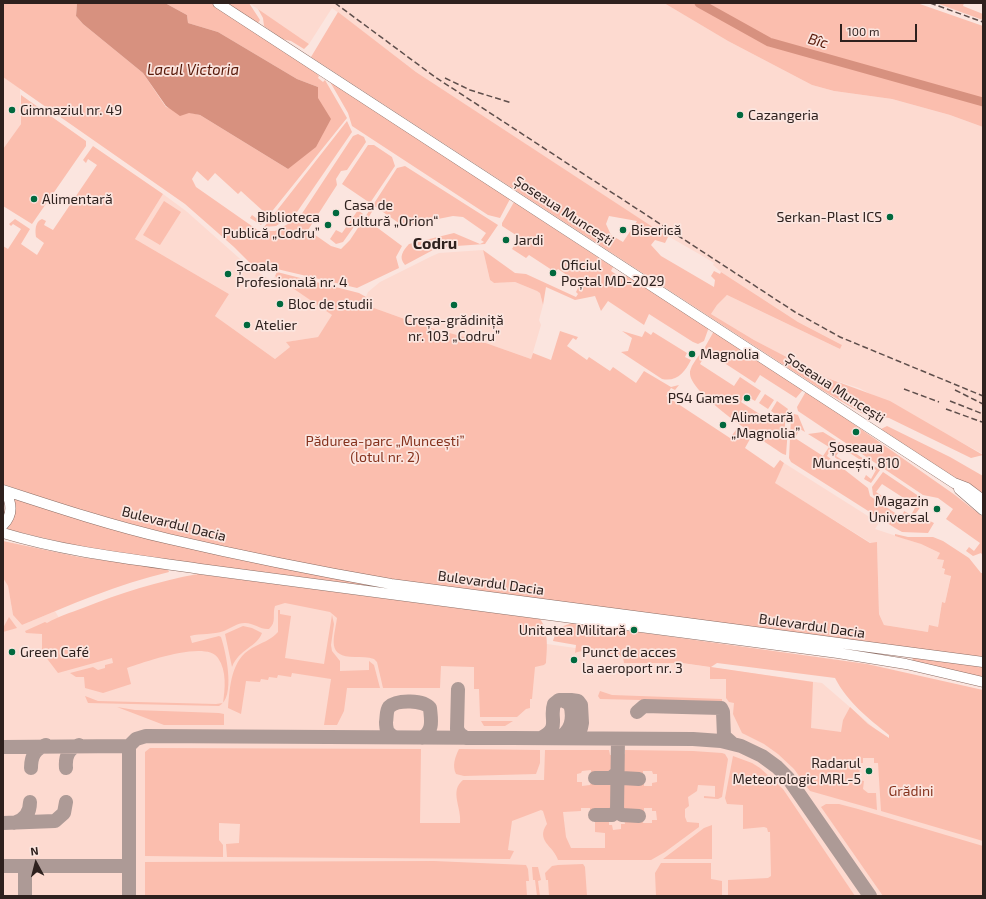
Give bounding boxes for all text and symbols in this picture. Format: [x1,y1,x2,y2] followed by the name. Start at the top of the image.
[842,16,919,42] scale bar
[847,24,879,38] text: 100 m
[806,30,830,52] water label: Bîc
[147,61,239,79] water label: Lacul Victoria
[20,102,122,118] place label: Gimnaziul nr. 49
[7,105,17,115] marker: Gimnaziul nr. 49
[748,107,819,123] place label: Cazangeria
[735,110,745,120] marker: Cazangeria
[511,173,617,249] street label: Șoseaua Muncești
[42,191,113,207] place label: Alimentară
[29,194,39,204] marker: Alimentară
[344,197,439,230] place label: Casa de Cultură „Orion“
[331,208,341,218] marker: Casa de Cultură „Orion“
[223,209,320,242] place label: Biblioteca Publică „Codru”
[777,209,882,225] place label: Serkan-Plast ICS
[885,212,895,222] marker: Serkan-Plast ICS
[323,220,333,230] marker: Biblioteca Publică „Codru”
[631,222,681,238] place label: Biserică
[618,225,628,235] marker: Biserică
[514,232,543,248] place label: Jardi
[413,234,457,254] district label: Codru
[501,235,511,245] marker: Jardi
[561,257,665,290] place label: Oficiul Poștal MD-2029
[236,258,348,290] place label: Școala Profesională nr. 4
[548,268,558,278] marker: Oficiul Poștal MD-2029
[223,269,233,279] marker: Școala Profesională nr. 4
[288,296,373,312] place label: Bloc de studii
[275,299,285,309] marker: Bloc de studii
[449,300,459,310] marker: Creșa-grădiniță nr. 103 „Codru”
[404,312,504,344] place label: Creșa-grădiniță nr. 103 „Codru”
[255,317,297,333] place label: Atelier
[242,320,252,330] marker: Atelier
[700,346,759,362] place label: Magnolia
[687,349,697,359] marker: Magnolia
[782,350,888,426] street label: Șoseaua Muncești
[668,390,739,406] place label: PS4 Games
[742,393,752,403] marker: PS4 Games
[731,409,800,442] place label: Alimetară „Magnolia”
[718,420,728,430] marker: Alimetară „Magnolia”
[851,427,861,437] marker: Șoseaua Muncești, 810
[305,433,465,466] park label: Pădurea-parc „Muncești” (lotul nr. 2)
[812,439,900,472] place label: Șoseaua Muncești, 810
[869,493,929,526] place label: Magazin Universal
[120,503,228,545] street label: Bulevardul Dacia
[932,504,942,514] marker: Magazin Universal
[437,567,545,599] street label: Bulevardul Dacia
[758,610,866,642] street label: Bulevardul Dacia
[519,622,626,638] place label: Unitatea Militară
[629,625,639,635] marker: Unitatea Militară
[20,644,89,660] place label: Green Café
[582,644,683,676] place label: Punct de acces la aeroport nr. 3
[7,647,17,657] marker: Green Café
[569,655,579,665] marker: Punct de acces la aeroport nr. 3
[732,755,861,788] place label: Radarul Meteorologic MRL-5
[864,766,874,776] marker: Radarul Meteorologic MRL-5
[888,783,934,799] park label: Grădini
[16,843,56,883] north arrow
[30,844,39,858] text: N

